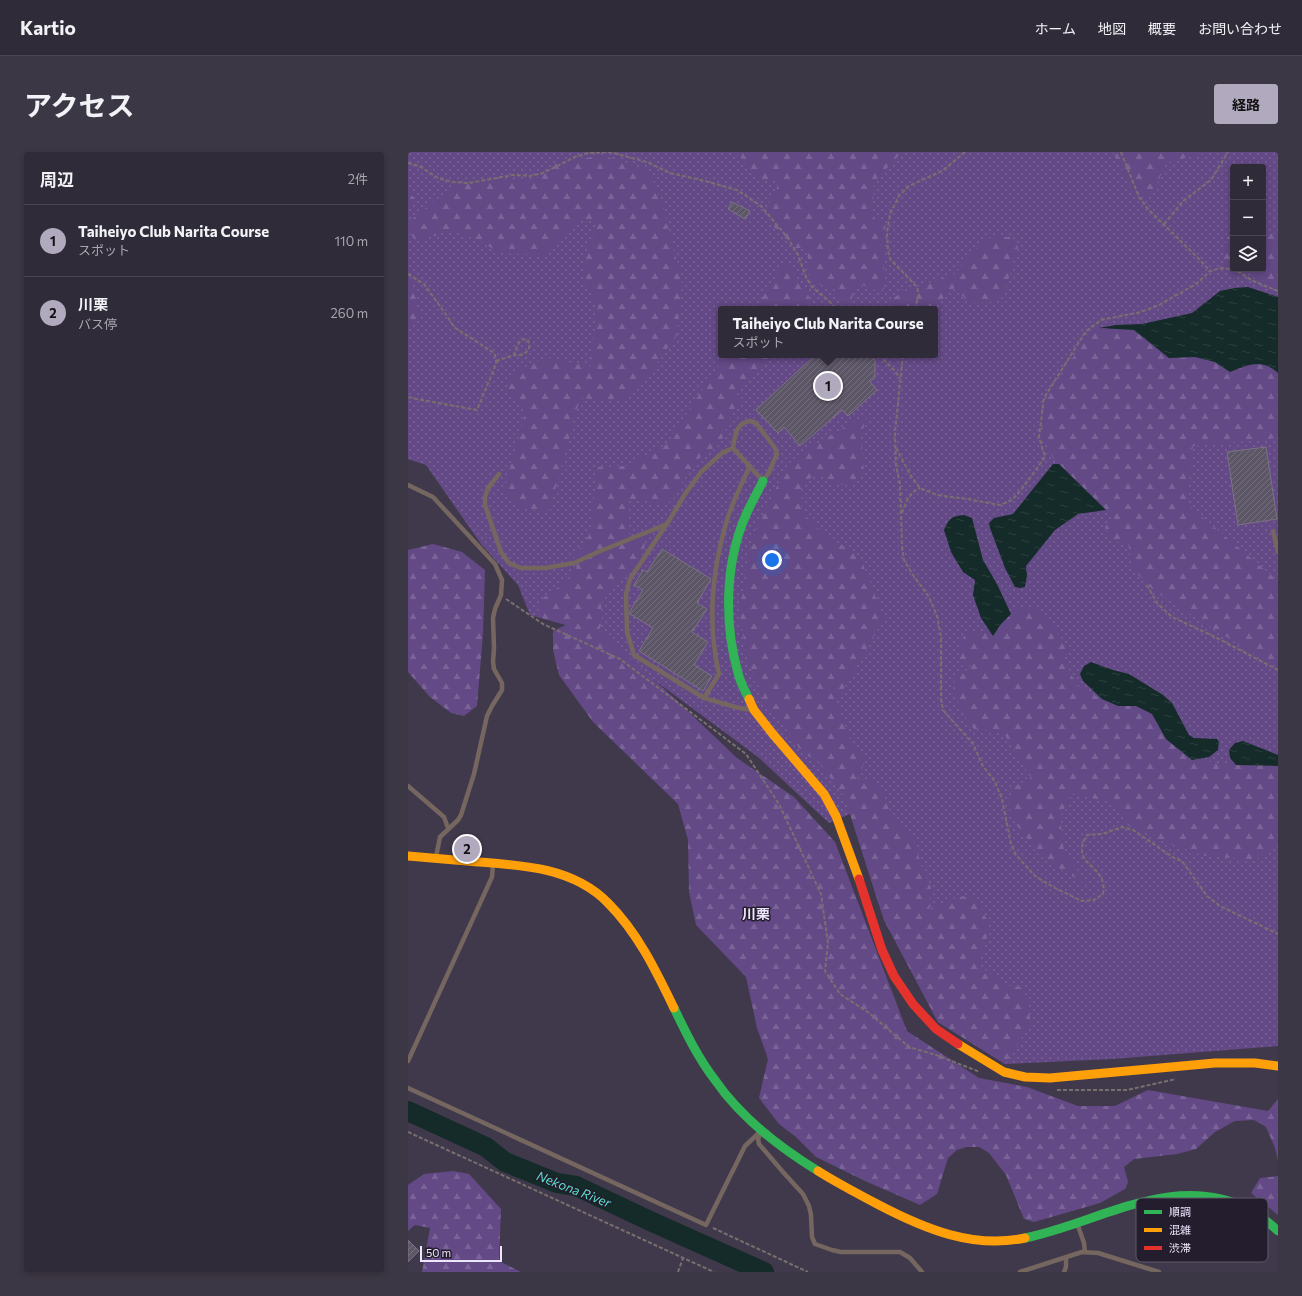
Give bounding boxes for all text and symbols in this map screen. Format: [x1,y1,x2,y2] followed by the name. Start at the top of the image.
[20,16,76,39] text: Kartio
[1034,20,1076,37] text: ホーム
[1098,20,1126,37] text: 地図
[1148,20,1176,37] text: 概要
[1198,20,1282,37] text: お問い合わせ
[1214,84,1278,124] button: 経路
[24,88,135,122] text: アクセス
[1230,164,1266,272] map controls
[1230,164,1266,200] button: +
[40,169,74,190] text: 周辺
[348,171,368,187] text: 2件
[1230,200,1266,236] button: −
[78,222,269,240] text: Taiheiyo Club Narita Course
[50,233,56,249] text: 1
[335,233,368,249] text: 110 m
[1230,236,1266,272] button: layers
[78,242,130,258] text: スポット
[78,295,108,313] text: 川栗
[49,305,57,321] text: 2
[331,305,368,321] text: 260 m
[718,306,938,358] popup
[732,314,924,332] text: Taiheiyo Club Narita Course
[78,316,117,332] text: バス停
[732,334,784,350] text: スポット
[815,371,841,401] pin: 1
[762,550,782,570] your location
[454,834,480,864] pin: 2
[742,905,770,922] district label: 川栗
[534,1167,614,1211] water label: Nekona River
[1136,1198,1268,1262] legend
[1169,1205,1191,1218] text: 順調
[1169,1223,1191,1236] text: 混雑
[1169,1241,1191,1254] text: 渋滞
[420,1244,502,1263] scale bar
[426,1246,451,1259] text: 50 m

